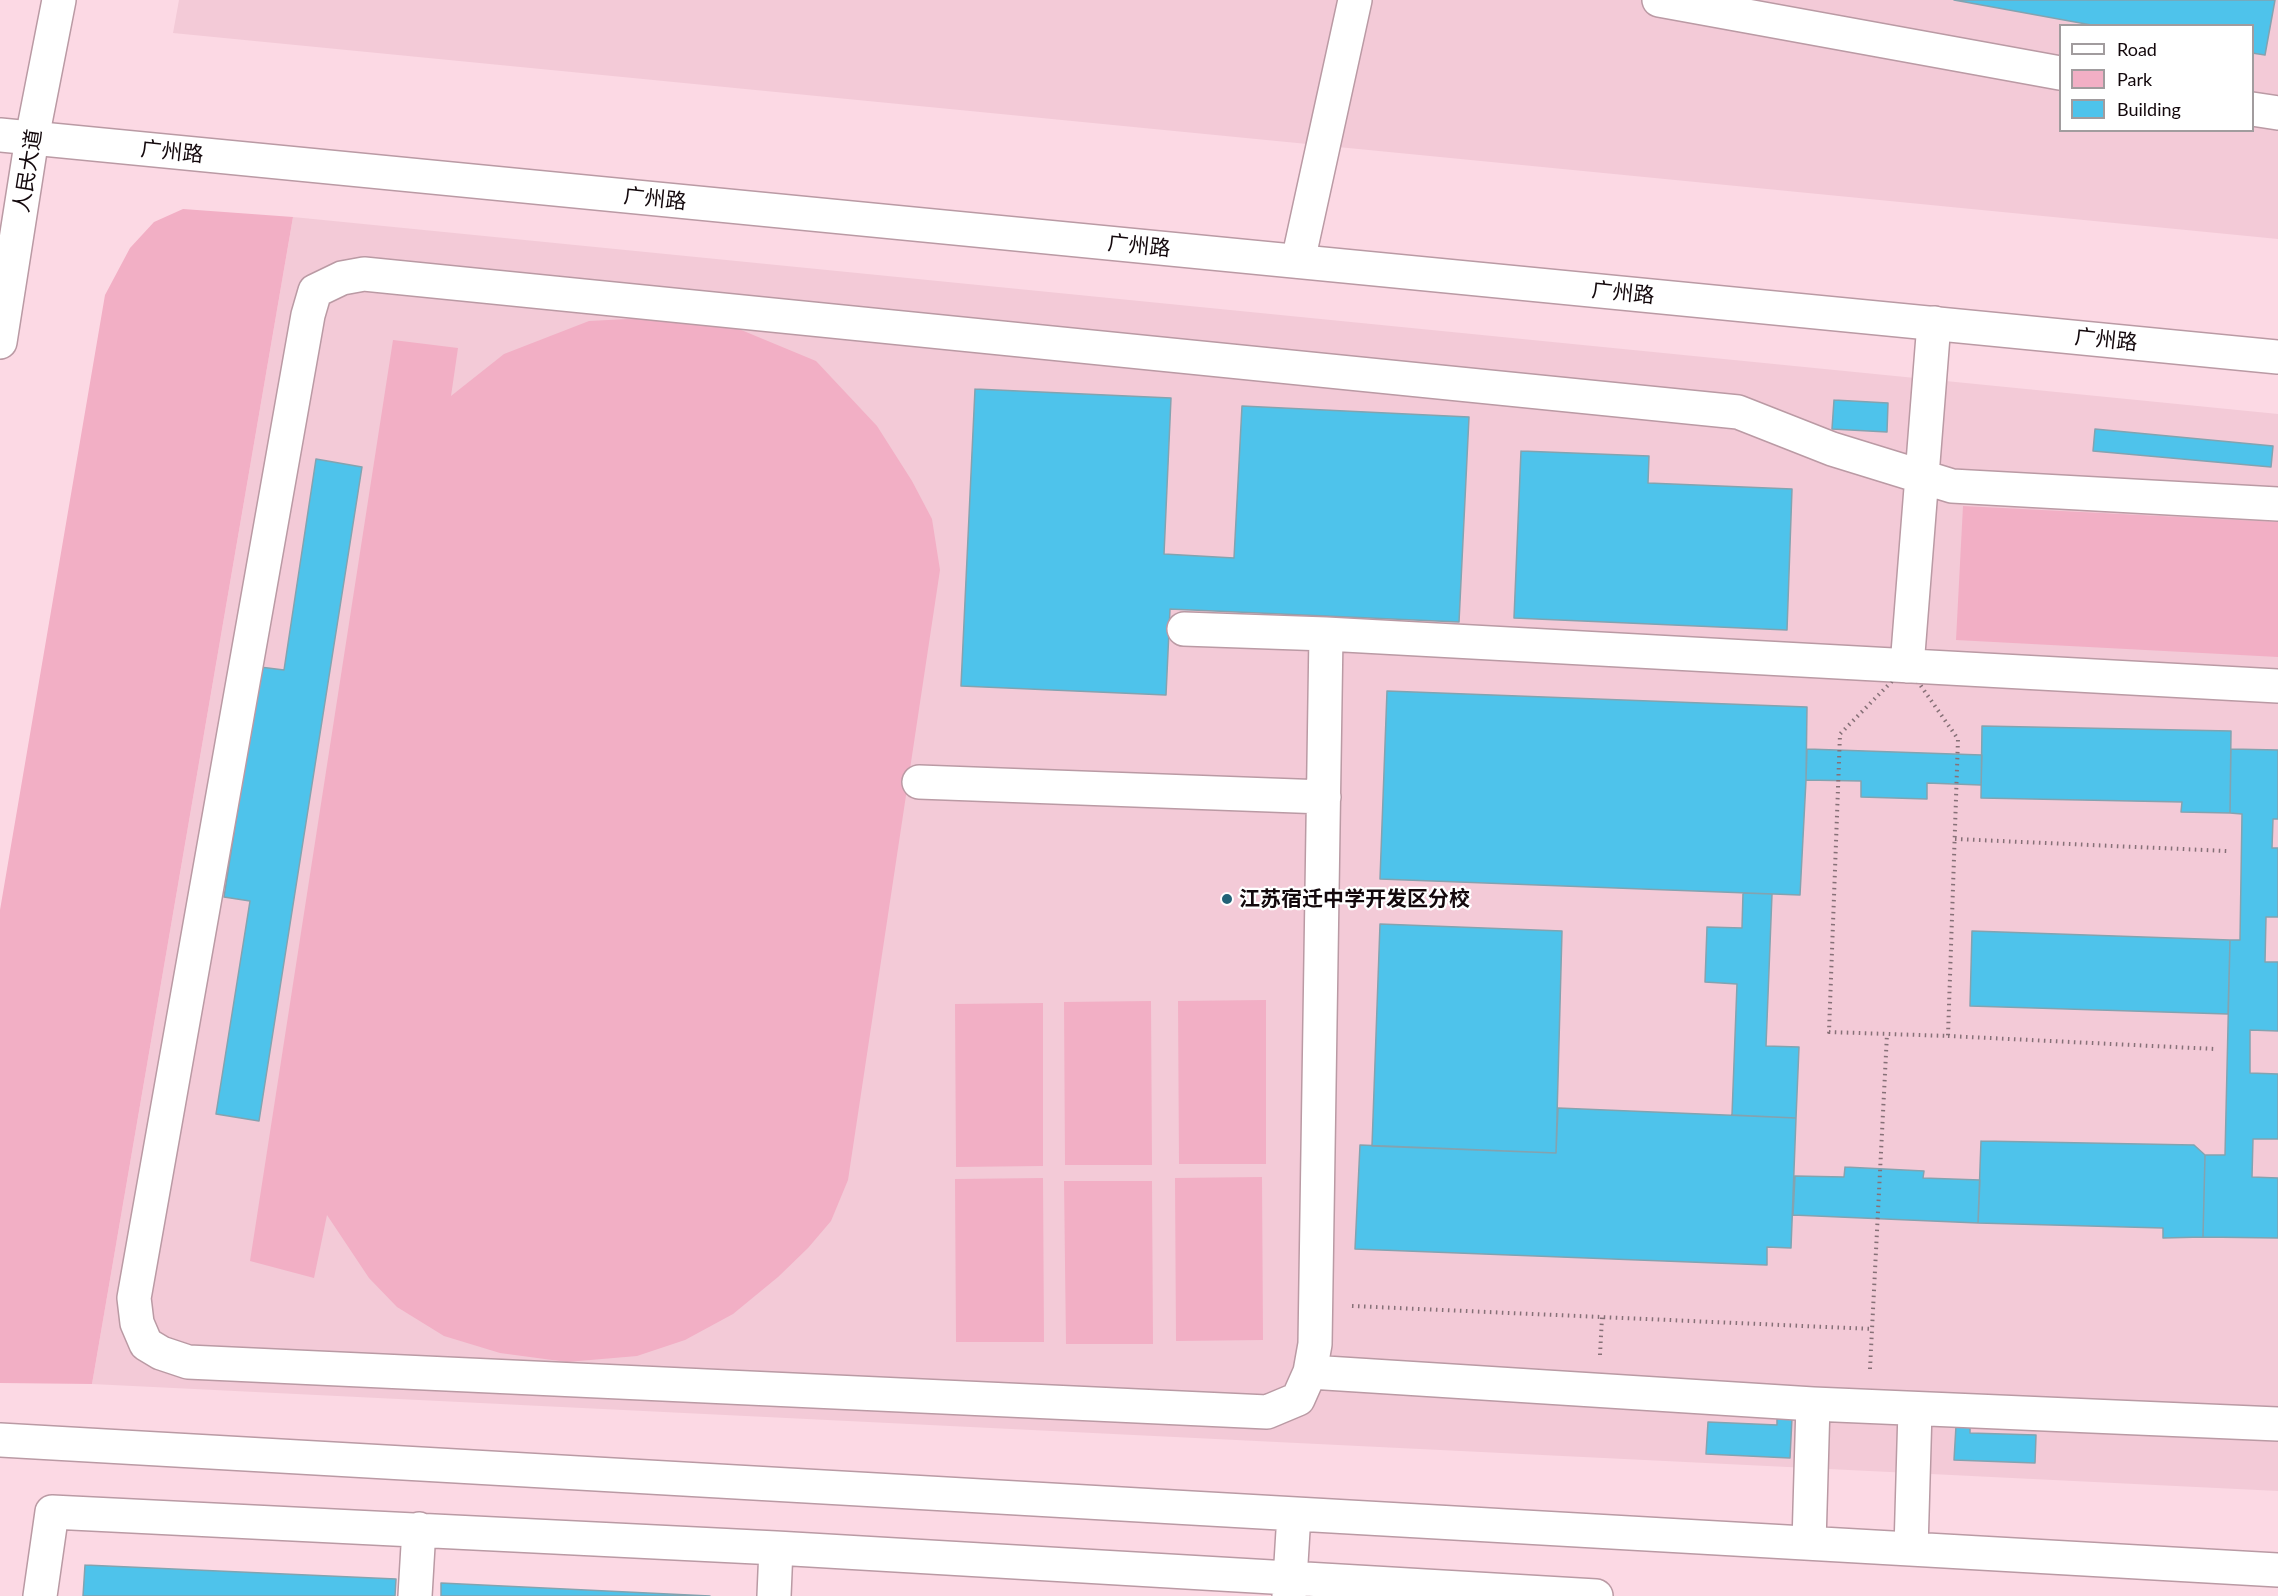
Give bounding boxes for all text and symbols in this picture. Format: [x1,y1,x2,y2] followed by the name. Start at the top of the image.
[2059,24,2254,132] legend
[2117,38,2157,60] text: Road
[2117,68,2152,90] text: Park
[2117,98,2181,120] text: Building
[9,128,47,214] street label: 人民大道
[139,136,205,168] street label: 广州路
[622,183,688,215] street label: 广州路
[1106,230,1172,262] street label: 广州路
[1590,277,1656,309] street label: 广州路
[2073,324,2139,356] street label: 广州路
[1239,886,1470,912] place label: 江苏宿迁中学开发区分校
[1220,892,1234,906] marker: 江苏宿迁中学开发区分校

